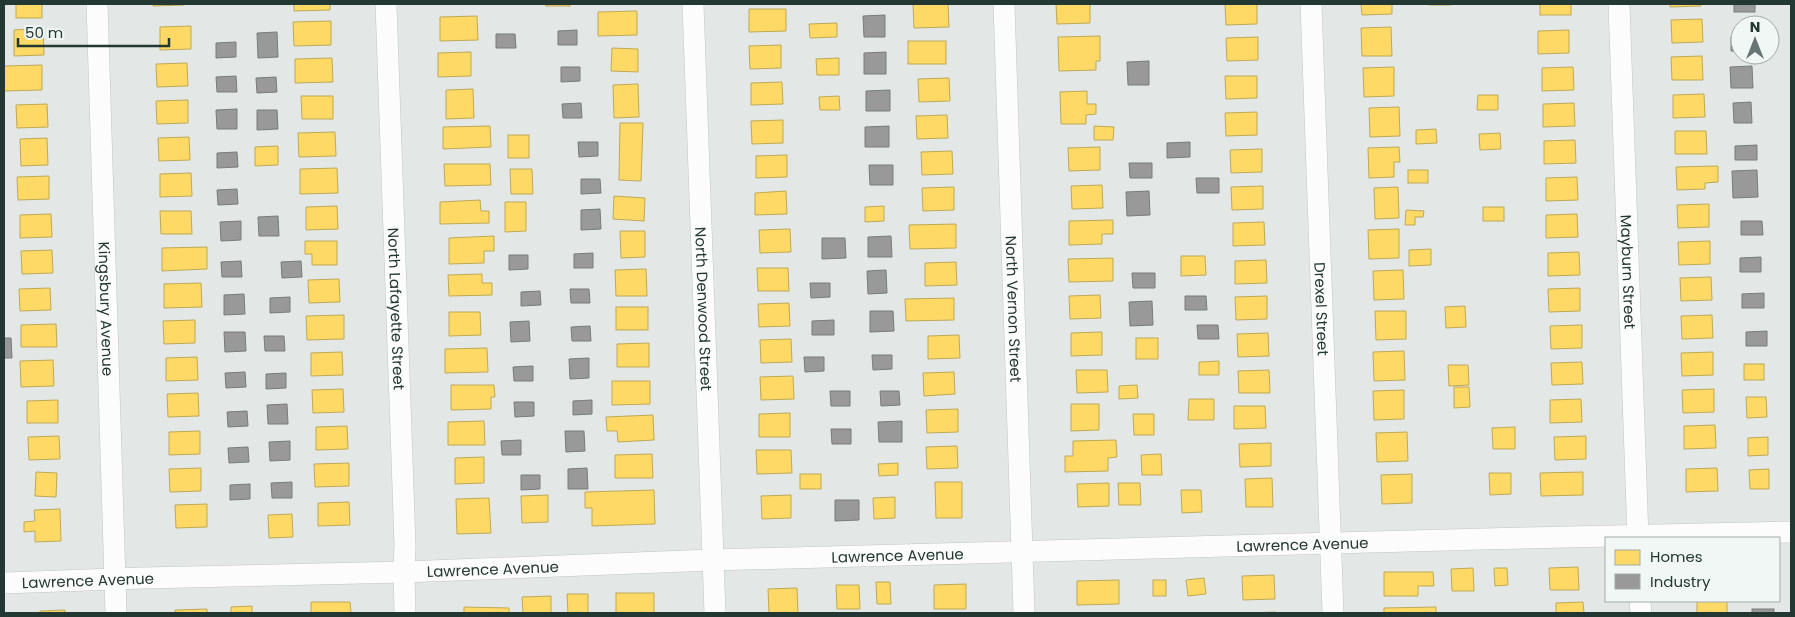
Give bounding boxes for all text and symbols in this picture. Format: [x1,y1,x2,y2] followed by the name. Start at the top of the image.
[18,15,169,47] scale bar
[1730,15,1780,65] north arrow
[1750,17,1760,37] text: N
[25,22,63,43] text: 50 m
[1616,214,1641,329] street label: Mayburn Street
[691,226,717,391] street label: North Denwood Street
[383,227,410,390] street label: North Lafayette Street
[1001,235,1027,383] street label: North Vernon Street
[94,241,119,376] street label: Kingsbury Avenue
[1310,262,1334,356] street label: Drexel Street
[1236,532,1369,556] street label: Lawrence Avenue
[1605,537,1780,602] legend
[831,543,964,567] street label: Lawrence Avenue
[1650,546,1703,567] text: Homes
[426,555,559,582] street label: Lawrence Avenue
[21,567,154,593] street label: Lawrence Avenue
[1650,571,1711,592] text: Industry

